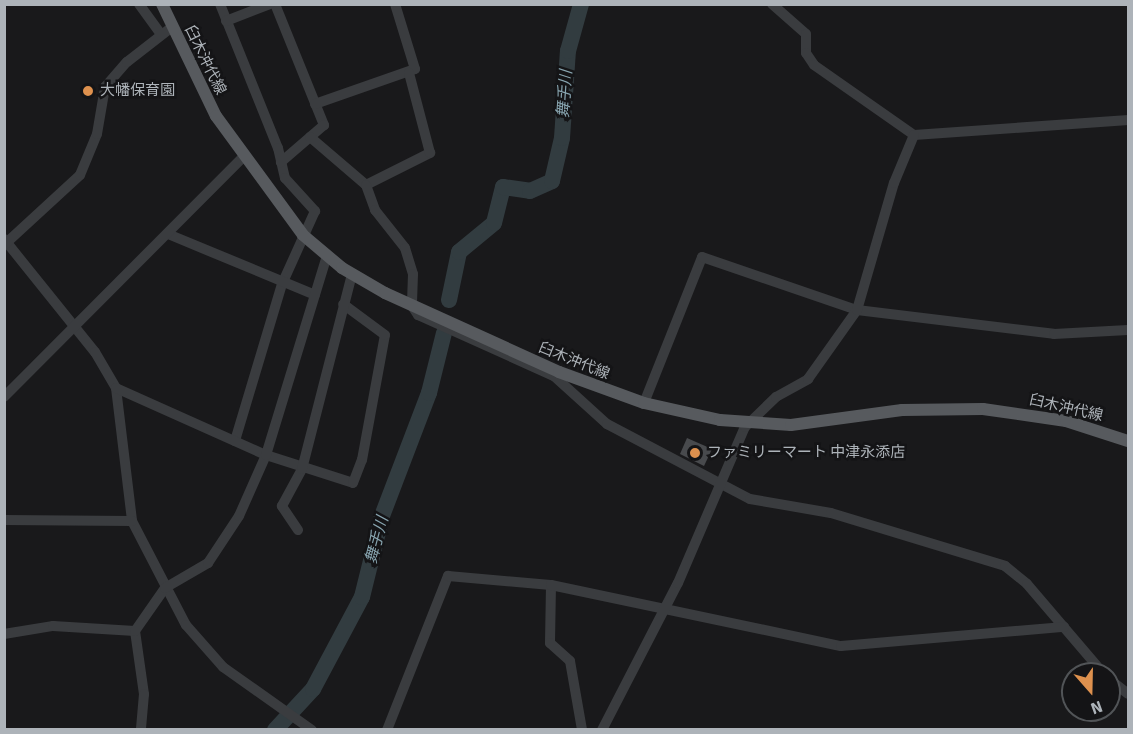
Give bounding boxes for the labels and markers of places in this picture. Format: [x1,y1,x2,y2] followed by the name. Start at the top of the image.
[100,82,175,100] place label: 大幡保育園
[81,84,95,98] marker: 大幡保育園
[707,444,905,462] place label: ファミリーマート 中津永添店
[688,446,702,460] marker: ファミリーマート 中津永添店

